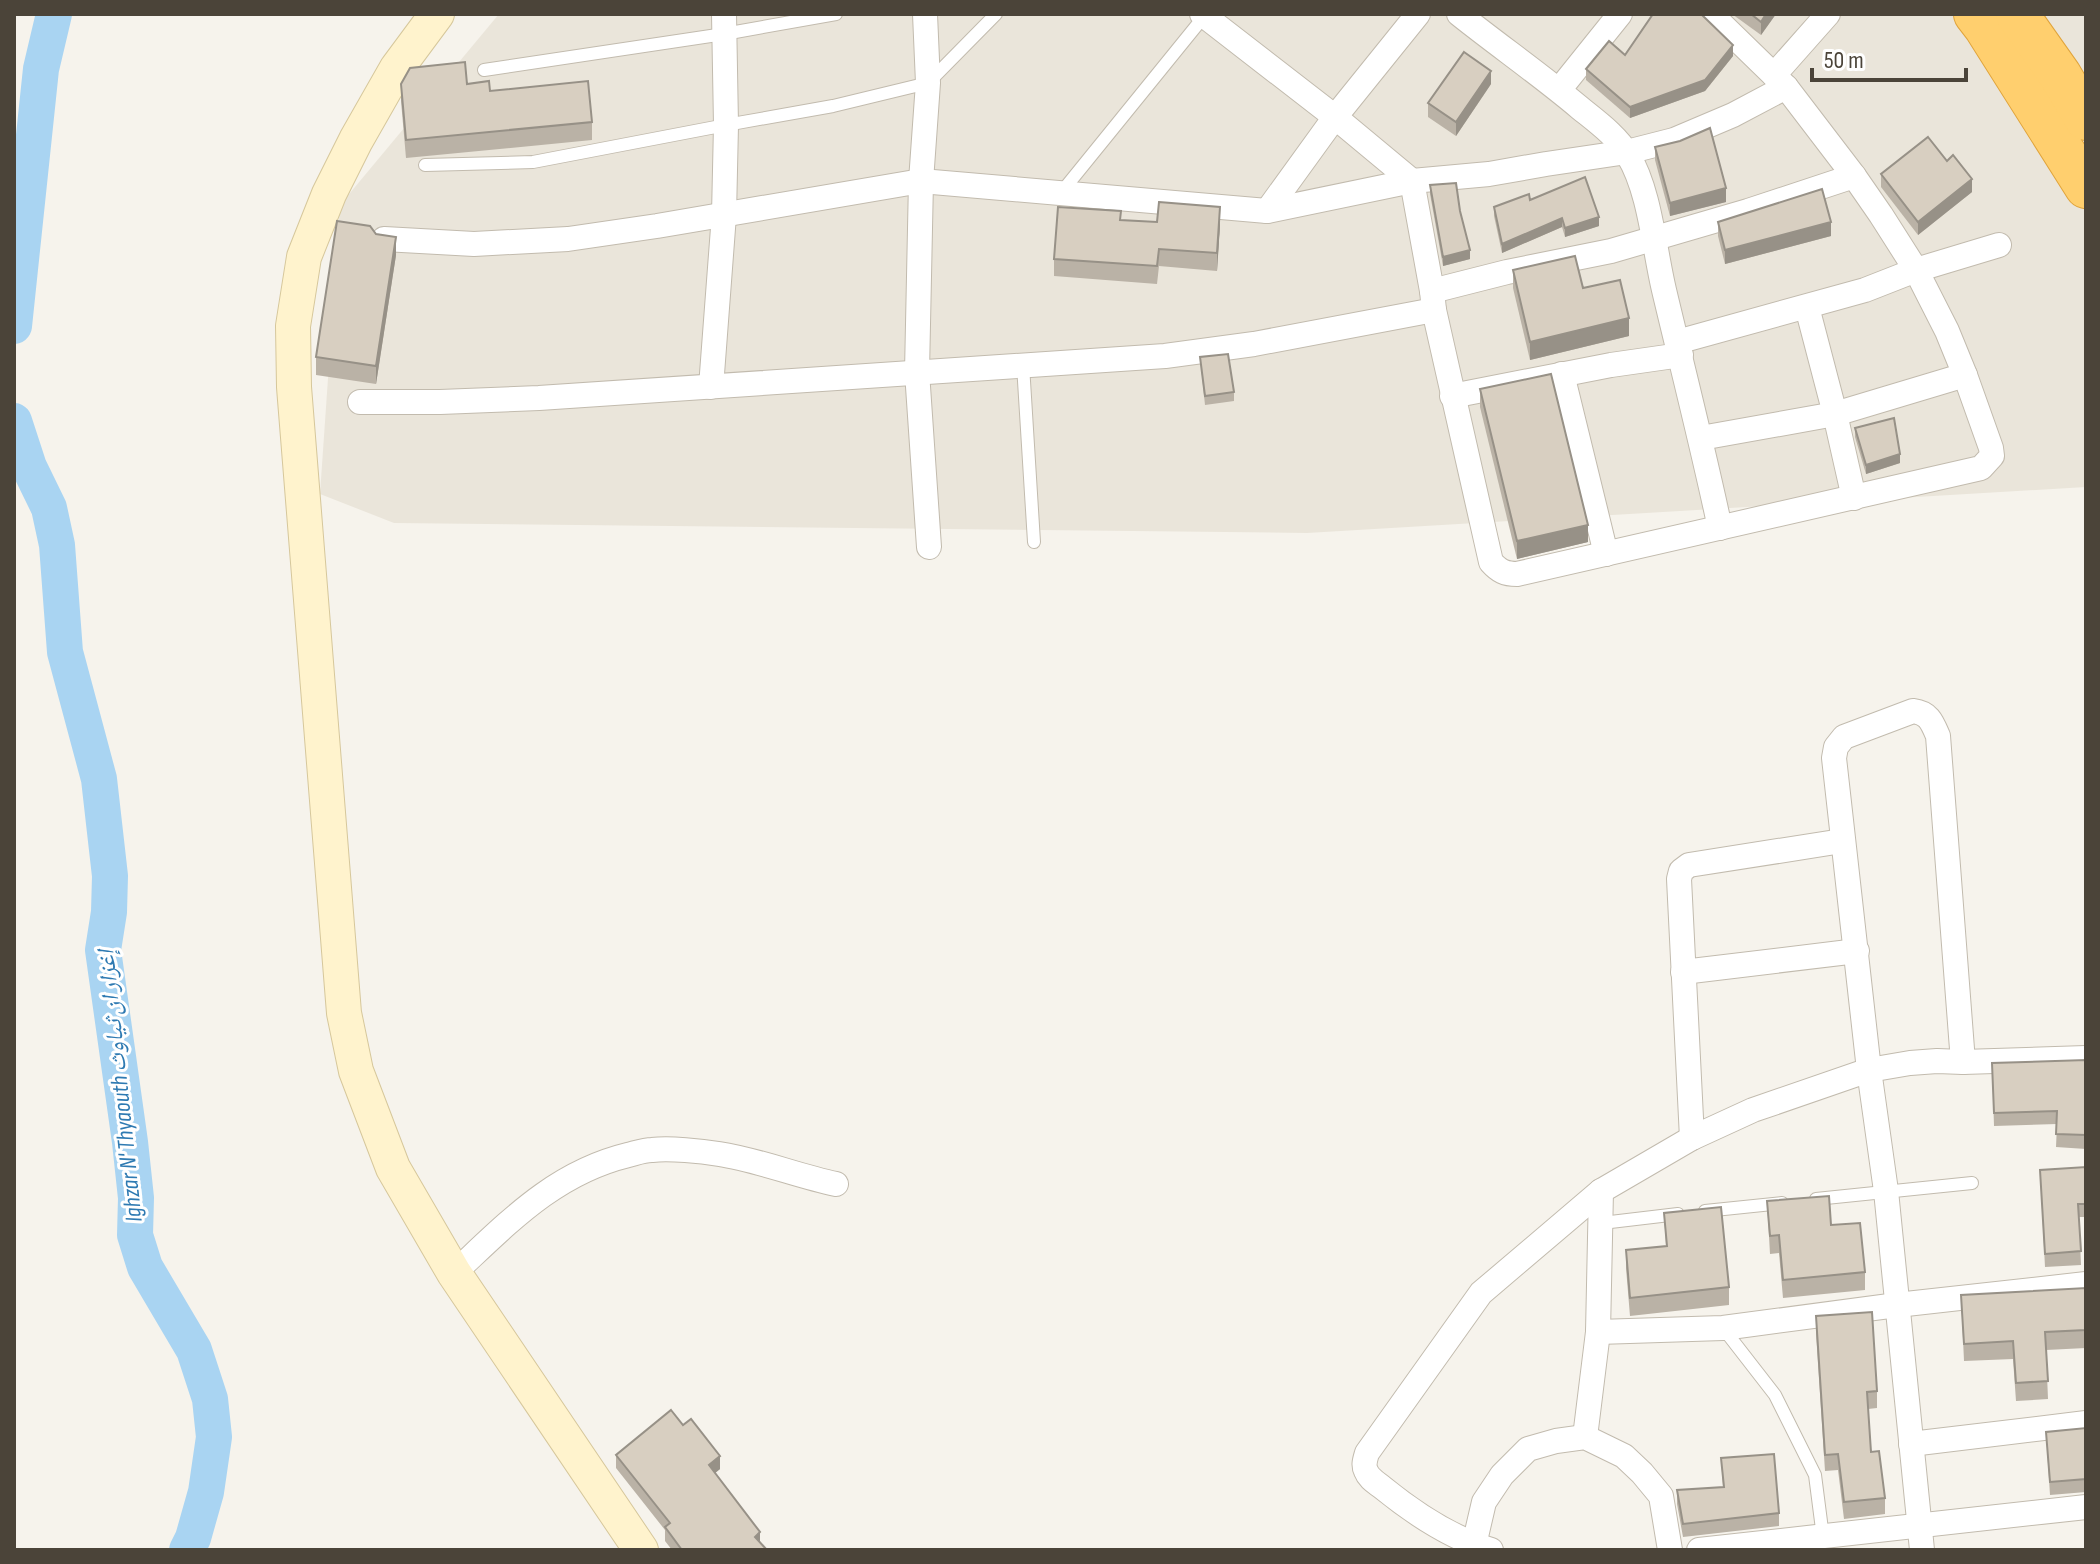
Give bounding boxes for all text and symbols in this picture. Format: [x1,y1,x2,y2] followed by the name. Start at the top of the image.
[1812,32,1966,82] scale bar
[1824,46,1864,75] text: 50 m
[91,946,149,1223] water label: Ighzar N' Thyaouth إغزار ان ثياوث

